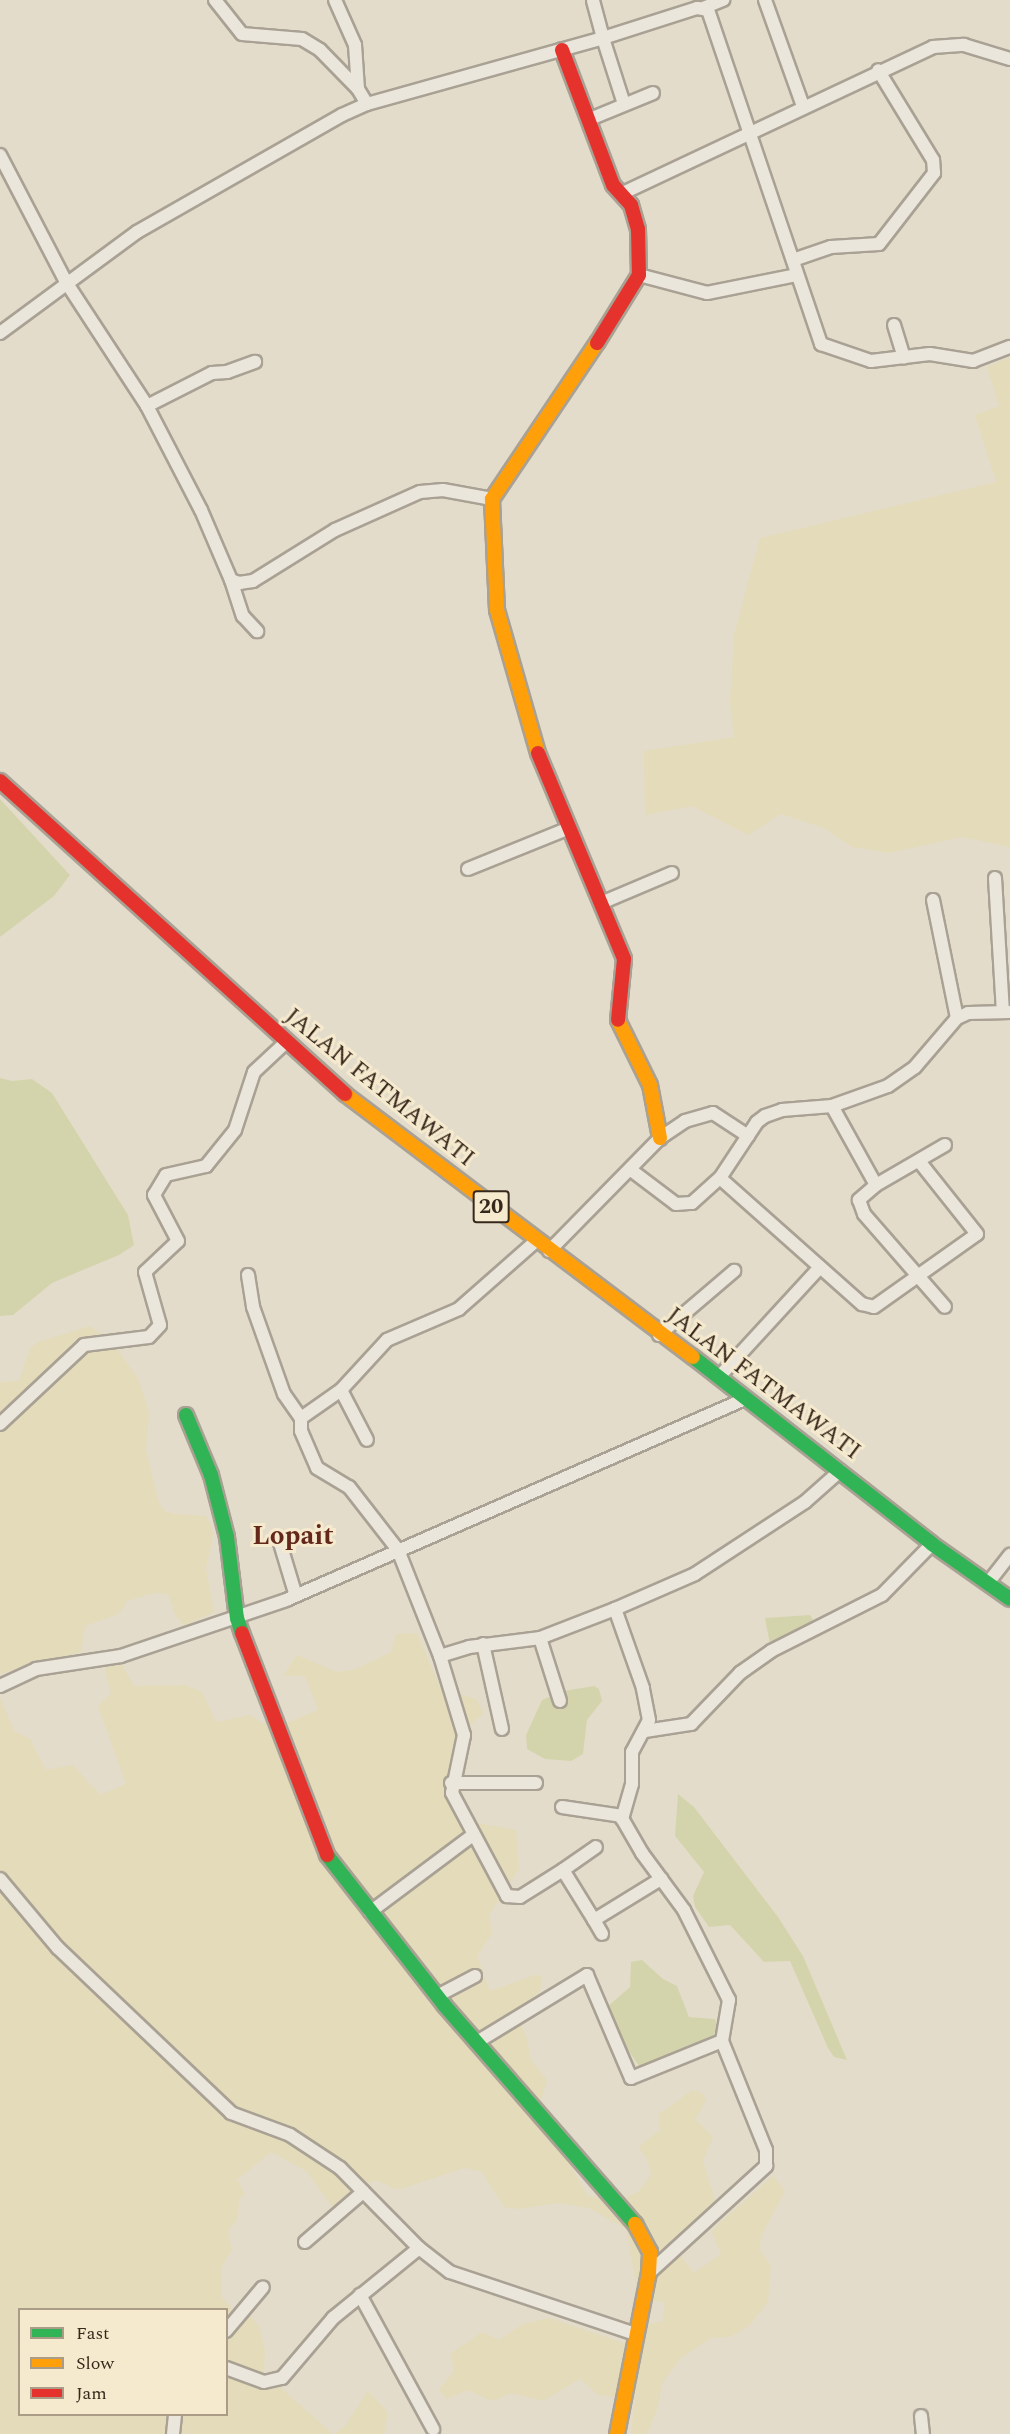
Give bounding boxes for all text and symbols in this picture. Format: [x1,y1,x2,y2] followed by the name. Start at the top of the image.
[278,1003,480,1173] street label: JALAN FATMAWATI
[472,1188,510,1226] road number: 20
[660,1302,866,1466] street label: JALAN FATMAWATI
[252,1521,334,1553] district label: Lopait
[18,2308,228,2416] legend
[76,2320,109,2347] text: Fast
[76,2350,114,2377] text: Slow
[76,2380,107,2407] text: Jam

